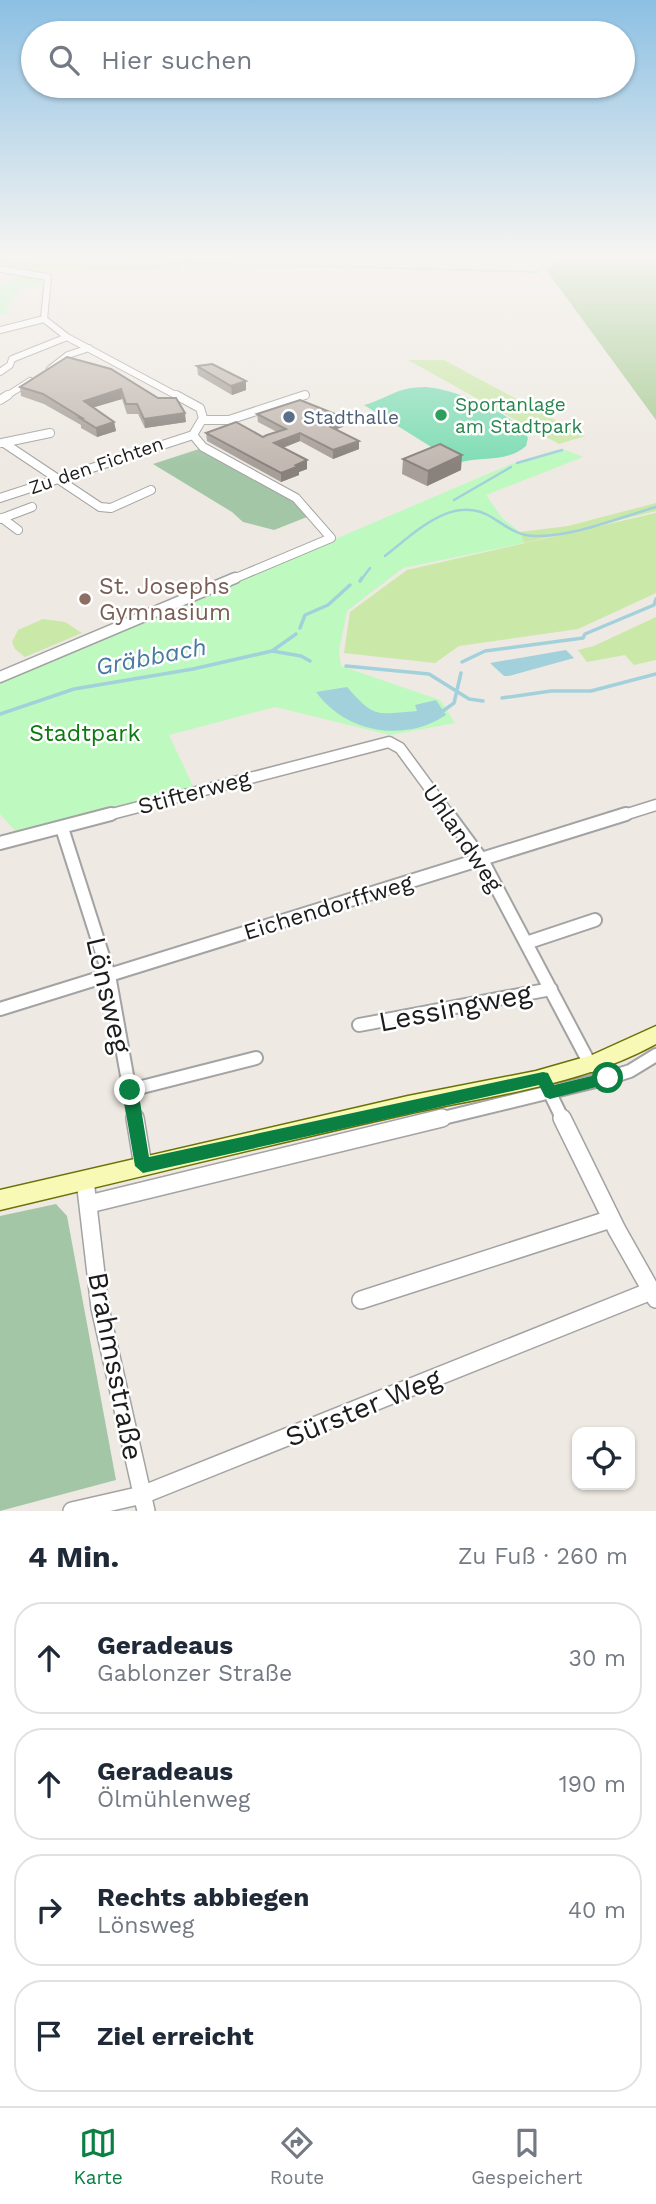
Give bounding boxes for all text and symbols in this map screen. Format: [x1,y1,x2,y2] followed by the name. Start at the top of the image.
[21,21,635,98] search box
[45,41,83,79] icon: search
[101,45,252,75] text: Hier suchen
[455,393,583,438] place label: Sportanlage am Stadtpark
[303,406,399,429] place label: Stadthalle
[433,407,449,423] marker: Sportanlage am Stadtpark
[281,409,297,425] marker: Stadthalle
[26,432,166,499] street label: Zu den Fichten
[99,573,231,626] place label: St. Josephs Gymnasium
[77,591,93,607] marker: St. Josephs Gymnasium
[93,633,209,681] water label: Gräbbach
[29,720,141,747] park label: Stadtpark
[135,764,254,820] street label: Stifterweg
[417,780,509,898] street label: Uhlandweg
[240,869,417,946] street label: Eichendorffweg
[79,934,138,1057] street label: Lönsweg
[376,976,535,1039] street label: Lessingweg
[592,1062,623,1093] route start
[114,1074,145,1105] route end
[81,1269,150,1463] street label: Brahmsstraße
[280,1361,446,1454] street label: Sürster Weg
[572,1427,635,1490] map controls
[572,1427,635,1490] button: locate
[28,1539,119,1574] text: 4 Min.
[458,1543,628,1570] text: Zu Fuß · 260 m
[97,1630,233,1660] text: Geradeaus
[30,1639,68,1677] icon: ahead
[569,1645,626,1672] text: 30 m
[97,1660,292,1687] text: Gablonzer Straße
[97,1756,233,1786] text: Geradeaus
[30,1765,68,1803] icon: ahead
[559,1771,626,1798] text: 190 m
[97,1786,250,1813] text: Ölmühlenweg
[97,1882,309,1912] text: Rechts abbiegen
[30,1891,68,1929] icon: right
[568,1897,626,1924] text: 40 m
[97,1912,194,1939] text: Lönsweg
[30,2017,68,2055] icon: arrive
[97,2021,254,2051] text: Ziel erreicht
[74,2124,123,2189] tab: Karte
[270,2124,324,2189] tab: Route
[471,2124,582,2189] tab: Gespeichert

